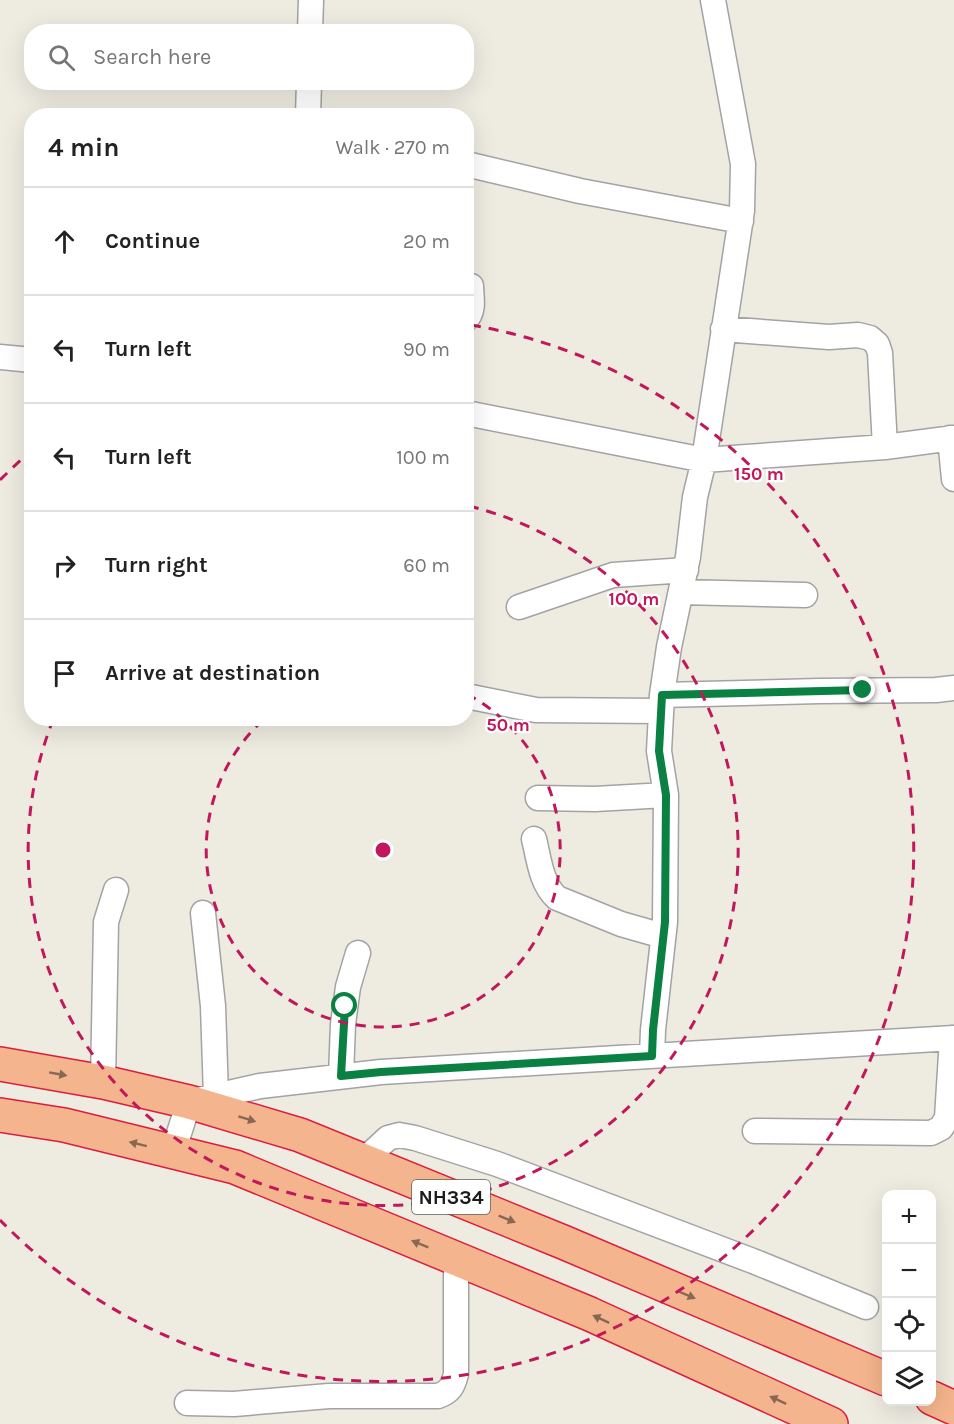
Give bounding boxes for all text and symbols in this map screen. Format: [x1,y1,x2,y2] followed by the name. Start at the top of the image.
[24,24,474,90] search box
[45,41,78,74] icon: search
[93,44,211,70] text: Search here
[48,132,119,163] text: 4 min
[336,136,450,159] text: Walk · 270 m
[48,225,81,258] icon: ahead
[105,228,200,254] text: Continue
[403,230,450,253] text: 20 m
[48,333,81,366] icon: left
[105,336,192,362] text: Turn left
[403,338,450,361] text: 90 m
[48,441,81,474] icon: left
[105,444,192,470] text: Turn left
[396,446,450,469] text: 100 m
[734,463,784,485] text: 150 m
[48,549,81,582] icon: right
[105,552,208,578] text: Turn right
[403,554,450,577] text: 60 m
[609,588,659,610] text: 100 m
[48,657,81,690] icon: arrive
[105,660,320,686] text: Arrive at destination
[849,676,875,702] route end
[486,714,530,736] text: 50 m
[373,840,393,860] centre of rings
[331,992,357,1018] route start
[48,1070,67,1079] one-way arrow
[238,1115,256,1124] one-way arrow
[129,1138,148,1148] one-way arrow
[412,1180,490,1214] road number: NH334
[882,1190,936,1406] map controls
[882,1190,936,1244] button: +
[499,1214,517,1224] one-way arrow
[411,1239,429,1249] one-way arrow
[882,1244,936,1298] button: −
[679,1290,697,1300] one-way arrow
[882,1298,936,1352] button: locate
[592,1314,609,1323] one-way arrow
[882,1352,936,1406] button: layers
[769,1395,786,1404] one-way arrow

